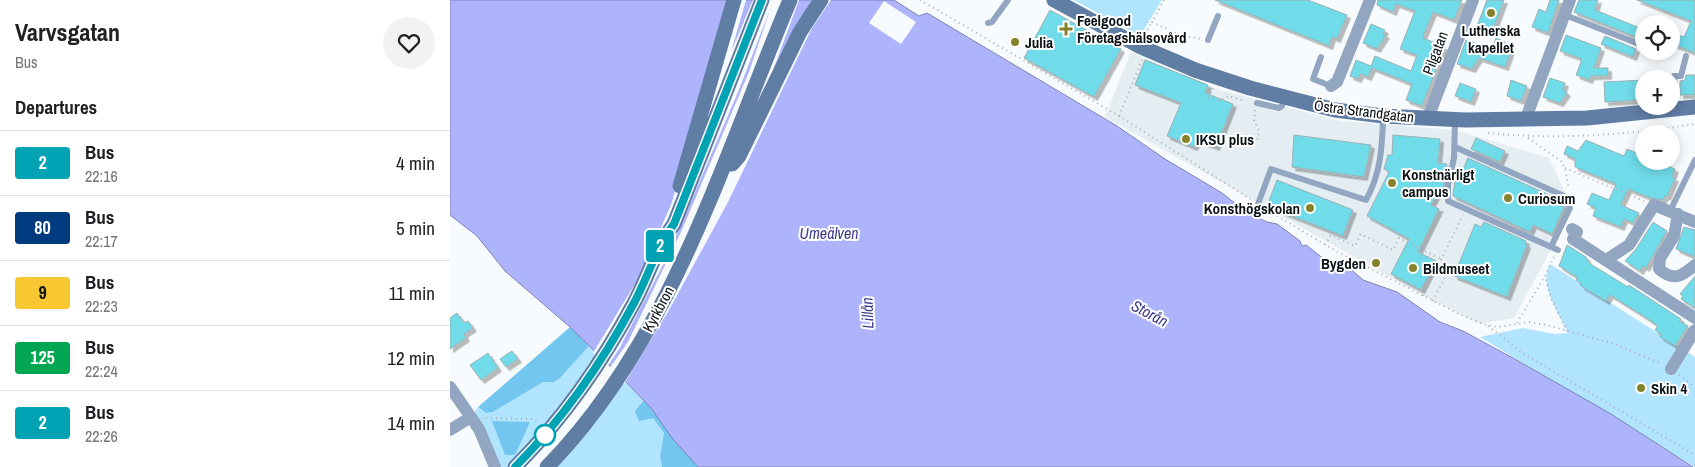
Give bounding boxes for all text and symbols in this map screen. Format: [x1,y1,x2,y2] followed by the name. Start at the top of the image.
[1485,7,1497,19] marker: Lutherska kapellet
[1077,10,1186,48] place label: Feelgood Företagshälsovård
[1635,15,1680,170] map controls
[1635,15,1680,60] button: locate
[15,16,120,48] text: Varvsgatan
[383,17,435,69] button: heart
[1462,20,1521,58] place label: Lutherska kapellet
[1059,22,1073,36] marker: Feelgood Företagshälsovård
[1417,28,1453,78] street label: Pilgatan
[1025,32,1053,53] place label: Julia
[1009,36,1021,48] marker: Julia
[15,51,38,73] text: Bus
[1635,70,1680,115] button: +
[15,94,97,120] text: Departures
[1313,94,1415,128] street label: Östra Strandgatan
[1635,125,1680,170] button: −
[1196,129,1254,150] place label: IKSU plus
[1180,133,1192,145] marker: IKSU plus
[85,139,114,165] text: Bus
[38,150,47,175] text: 2
[396,150,435,176] text: 4 min
[1402,164,1474,202] place label: Konstnärligt campus
[85,165,118,187] text: 22:16
[1386,177,1398,189] marker: Konstnärligt campus
[1518,188,1575,209] place label: Curiosum
[1502,192,1514,204] marker: Curiosum
[1204,198,1300,219] place label: Konsthögskolan
[1304,202,1316,214] marker: Konsthögskolan
[85,204,114,230] text: Bus
[34,215,51,240] text: 80
[396,215,435,241] text: 5 min
[799,222,859,244] water label: Umeälven
[85,230,118,252] text: 22:17
[644,230,676,262] line badge: 2
[656,233,664,258] text: 2
[1321,253,1366,274] place label: Bygden
[1370,257,1382,269] marker: Bygden
[1423,258,1489,279] place label: Bildmuseet
[1407,262,1419,274] marker: Bildmuseet
[85,269,114,295] text: Bus
[38,280,47,305] text: 9
[389,280,435,306] text: 11 min
[637,282,679,336] street label: Kyrkbron
[1128,294,1172,332] water label: Storån
[85,295,118,317] text: 22:23
[855,297,879,329] water label: Lillån
[85,334,114,360] text: Bus
[30,345,55,370] text: 125
[387,345,435,371] text: 12 min
[85,360,118,382] text: 22:24
[1651,378,1687,399] place label: Skin 4
[1635,382,1647,394] marker: Skin 4
[85,399,114,425] text: Bus
[38,410,47,435] text: 2
[387,410,435,436] text: 14 min
[534,424,556,446] unlabelled marker
[85,425,118,447] text: 22:26

